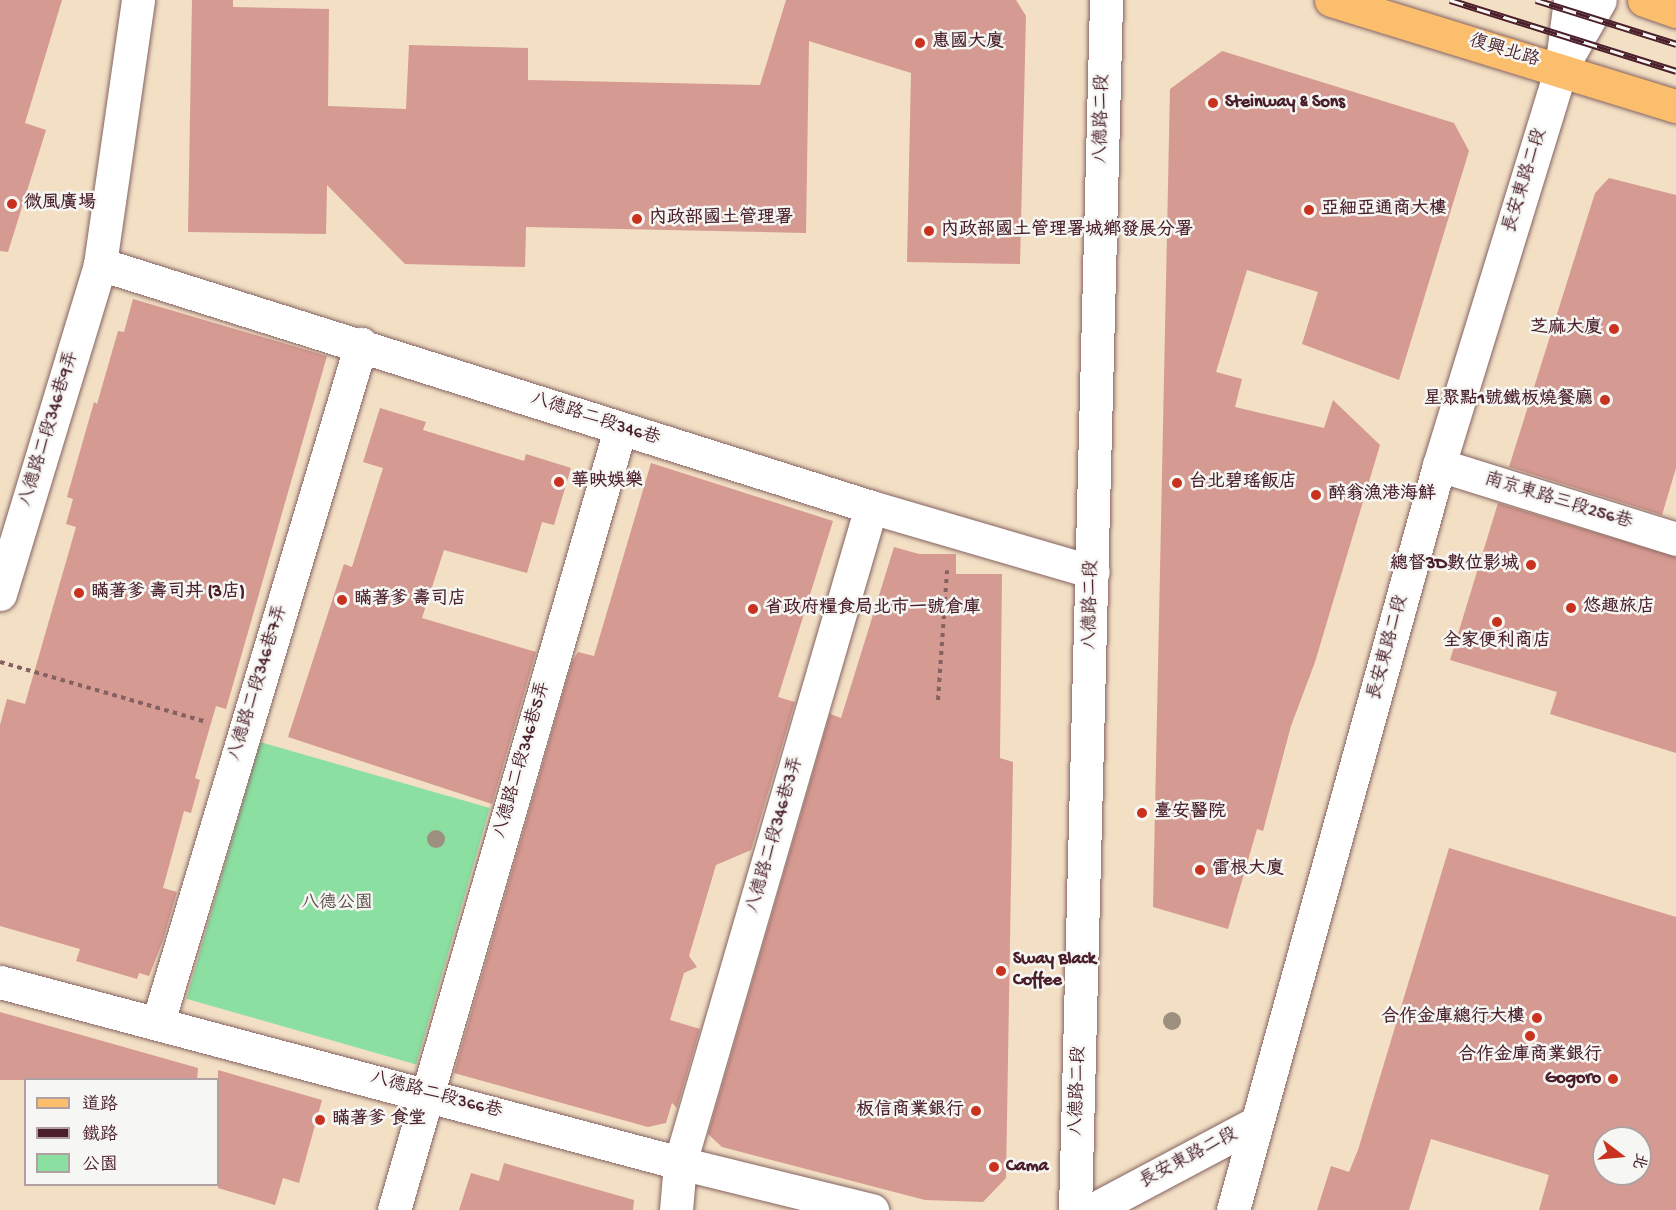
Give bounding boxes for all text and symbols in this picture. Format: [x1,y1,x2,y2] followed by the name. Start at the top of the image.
[1466,31,1542,73] street label: 復興北路
[932,32,1004,54] place label: 惠國大廈
[913,36,927,50] marker: 惠國大廈
[1091,74,1115,164] street label: 八德路二段
[1225,92,1345,114] place label: Steinway & Sons
[1206,96,1220,110] marker: Steinway & Sons
[1500,126,1552,236] street label: 長安東路二段
[24,193,96,215] place label: 微風廣場
[5,197,19,211] marker: 微風廣場
[1321,199,1447,221] place label: 亞細亞通商大樓
[1302,203,1316,217] marker: 亞細亞通商大樓
[649,208,793,230] place label: 內政部國土管理署
[630,212,644,226] marker: 內政部國土管理署
[941,220,1193,242] place label: 內政部國土管理署城鄉發展分署
[922,224,936,238] marker: 內政部國土管理署城鄉發展分署
[1530,318,1602,340] place label: 芝麻大廈
[1607,322,1621,336] marker: 芝麻大廈
[16,348,84,510] street label: 八德路二段346巷9弄
[527,389,663,451] street label: 八德路二段346巷
[1424,389,1593,411] place label: 星聚點1號鐵板燒餐廳
[1598,393,1612,407] marker: 星聚點1號鐵板燒餐廳
[1481,469,1635,535] street label: 南京東路三段256巷
[571,471,643,493] place label: 華映娛樂
[1189,472,1297,494] place label: 台北碧瑤飯店
[552,475,566,489] marker: 華映娛樂
[1170,476,1184,490] marker: 台北碧瑤飯店
[1328,484,1436,506] place label: 醉翁漁港海鮮
[1309,488,1323,502] marker: 醉翁漁港海鮮
[1390,554,1519,576] place label: 總督3D數位影城
[1524,558,1538,572] marker: 總督3D數位影城
[1080,560,1104,650] street label: 八德路二段
[91,582,245,604] place label: 瞞著爹 壽司丼 (3店)
[72,586,86,600] marker: 瞞著爹 壽司丼 (3店)
[354,589,466,611] place label: 瞞著爹 壽司店
[335,593,349,607] marker: 瞞著爹 壽司店
[1365,593,1413,703] street label: 長安東路二段
[1583,597,1655,619] place label: 悠趣旅店
[765,598,981,620] place label: 省政府糧食局北市一號倉庫
[1564,601,1578,615] marker: 悠趣旅店
[225,602,293,764] street label: 八德路二段346巷7弄
[746,602,760,616] marker: 省政府糧食局北市一號倉庫
[1490,615,1504,629] marker: 全家便利商店
[1443,631,1551,653] place label: 全家便利商店
[490,679,556,841] street label: 八德路二段346巷5弄
[743,754,809,916] street label: 八德路二段346巷3弄
[1154,802,1226,824] place label: 臺安醫院
[1135,806,1149,820] marker: 臺安醫院
[1212,859,1284,881] place label: 雷根大廈
[1193,863,1207,877] marker: 雷根大廈
[301,893,373,915] park label: 八德公園
[1013,950,1096,992] place label: Sway Black Coffee
[994,964,1008,978] marker: Sway Black Coffee
[1381,1007,1525,1029] place label: 合作金庫總行大樓
[1530,1011,1544,1025] marker: 合作金庫總行大樓
[1523,1029,1537,1043] marker: 合作金庫商業銀行
[1458,1045,1602,1067] place label: 合作金庫商業銀行
[1067,1046,1091,1136] street label: 八德路二段
[368,1068,504,1124] street label: 八德路二段366巷
[1545,1068,1601,1090] place label: Gogoro
[1606,1072,1620,1086] marker: Gogoro
[24,1078,219,1186] legend
[82,1095,118,1116] text: 道路
[856,1100,964,1122] place label: 板信商業銀行
[969,1104,983,1118] marker: 板信商業銀行
[332,1109,426,1131] place label: 瞞著爹 食堂
[313,1113,327,1127] marker: 瞞著爹 食堂
[1136,1124,1242,1194] street label: 長安東路二段
[82,1125,118,1146] text: 鐵路
[1592,1126,1652,1186] north arrow
[1627,1150,1649,1171] text: 北
[82,1155,118,1176] text: 公園
[1006,1156,1049,1178] place label: Cama
[987,1160,1001,1174] marker: Cama

